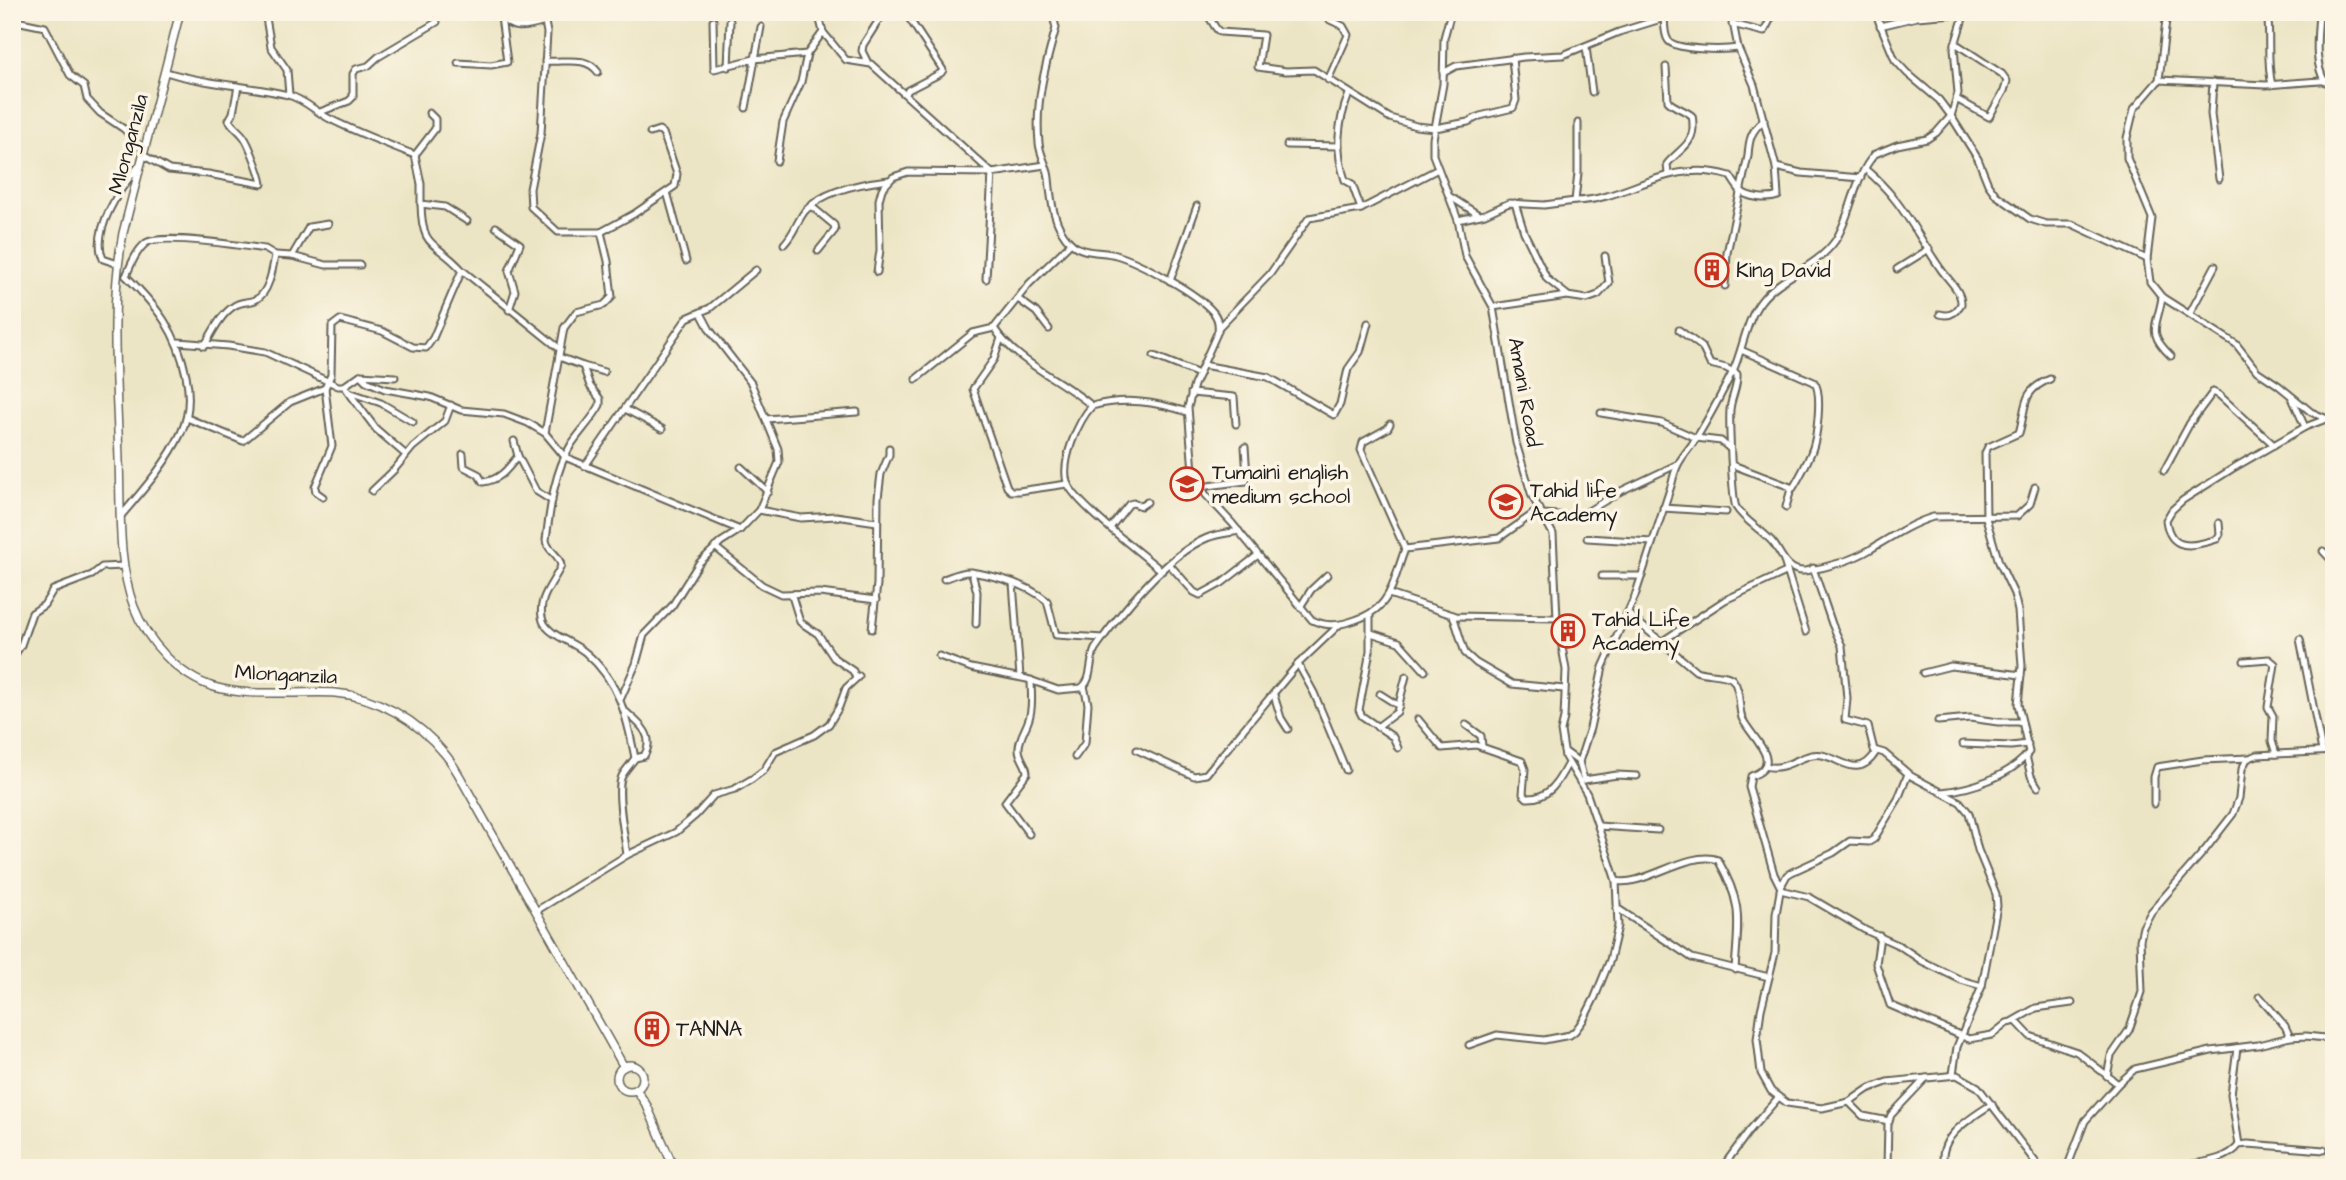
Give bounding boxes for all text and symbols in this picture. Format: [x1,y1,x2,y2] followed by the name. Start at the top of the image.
[101,91,158,198] street label: Mlonganzila
[1693,251,1731,289] building icon: King David
[1736,256,1831,287] place label: King David
[1501,335,1548,449] street label: Amani Road
[1212,458,1350,511] place label: Tumaini english medium school
[1168,465,1206,503] school or university icon: Tumaini english medium school
[1530,476,1618,531] place label: Tahid life Academy
[1487,483,1525,521] school or university icon: Tahid life Academy
[1592,605,1690,660] place label: Tahid Life Academy
[1549,612,1587,650] building icon: Tahid Life Academy
[234,657,338,694] street label: Mlonganzila
[633,1010,671,1048] building icon: TANNA
[676,1015,743,1044] place label: TANNA

